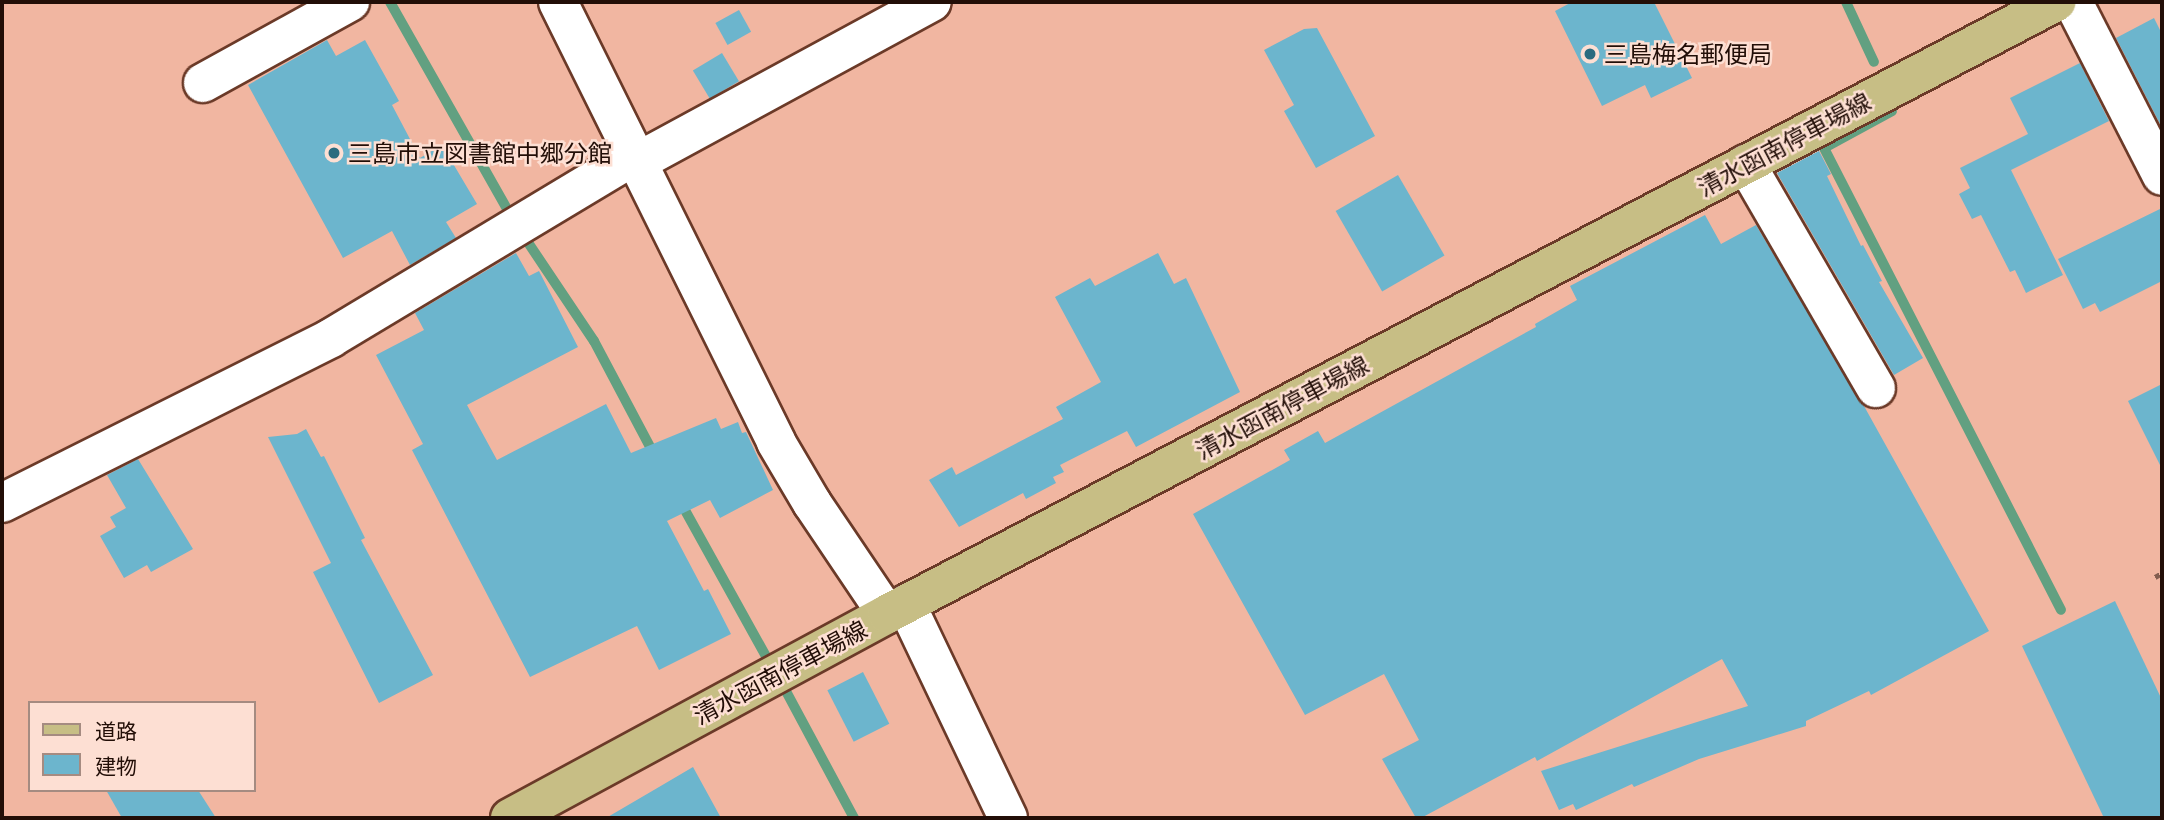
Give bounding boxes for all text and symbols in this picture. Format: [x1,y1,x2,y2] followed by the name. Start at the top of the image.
[1604,40,1772,68] place label: 三島梅名郵便局
[1582,46,1598,62] marker: 三島梅名郵便局
[1692,86,1876,202] street label: 清水函南停車場線
[348,139,612,167] place label: 三島市立図書館中郷分館
[326,145,342,161] marker: 三島市立図書館中郷分館
[1190,349,1374,465] street label: 清水函南停車場線
[688,614,872,730] street label: 清水函南停車場線
[28,701,256,792] legend
[95,717,137,745] text: 道路
[95,752,137,780] text: 建物

